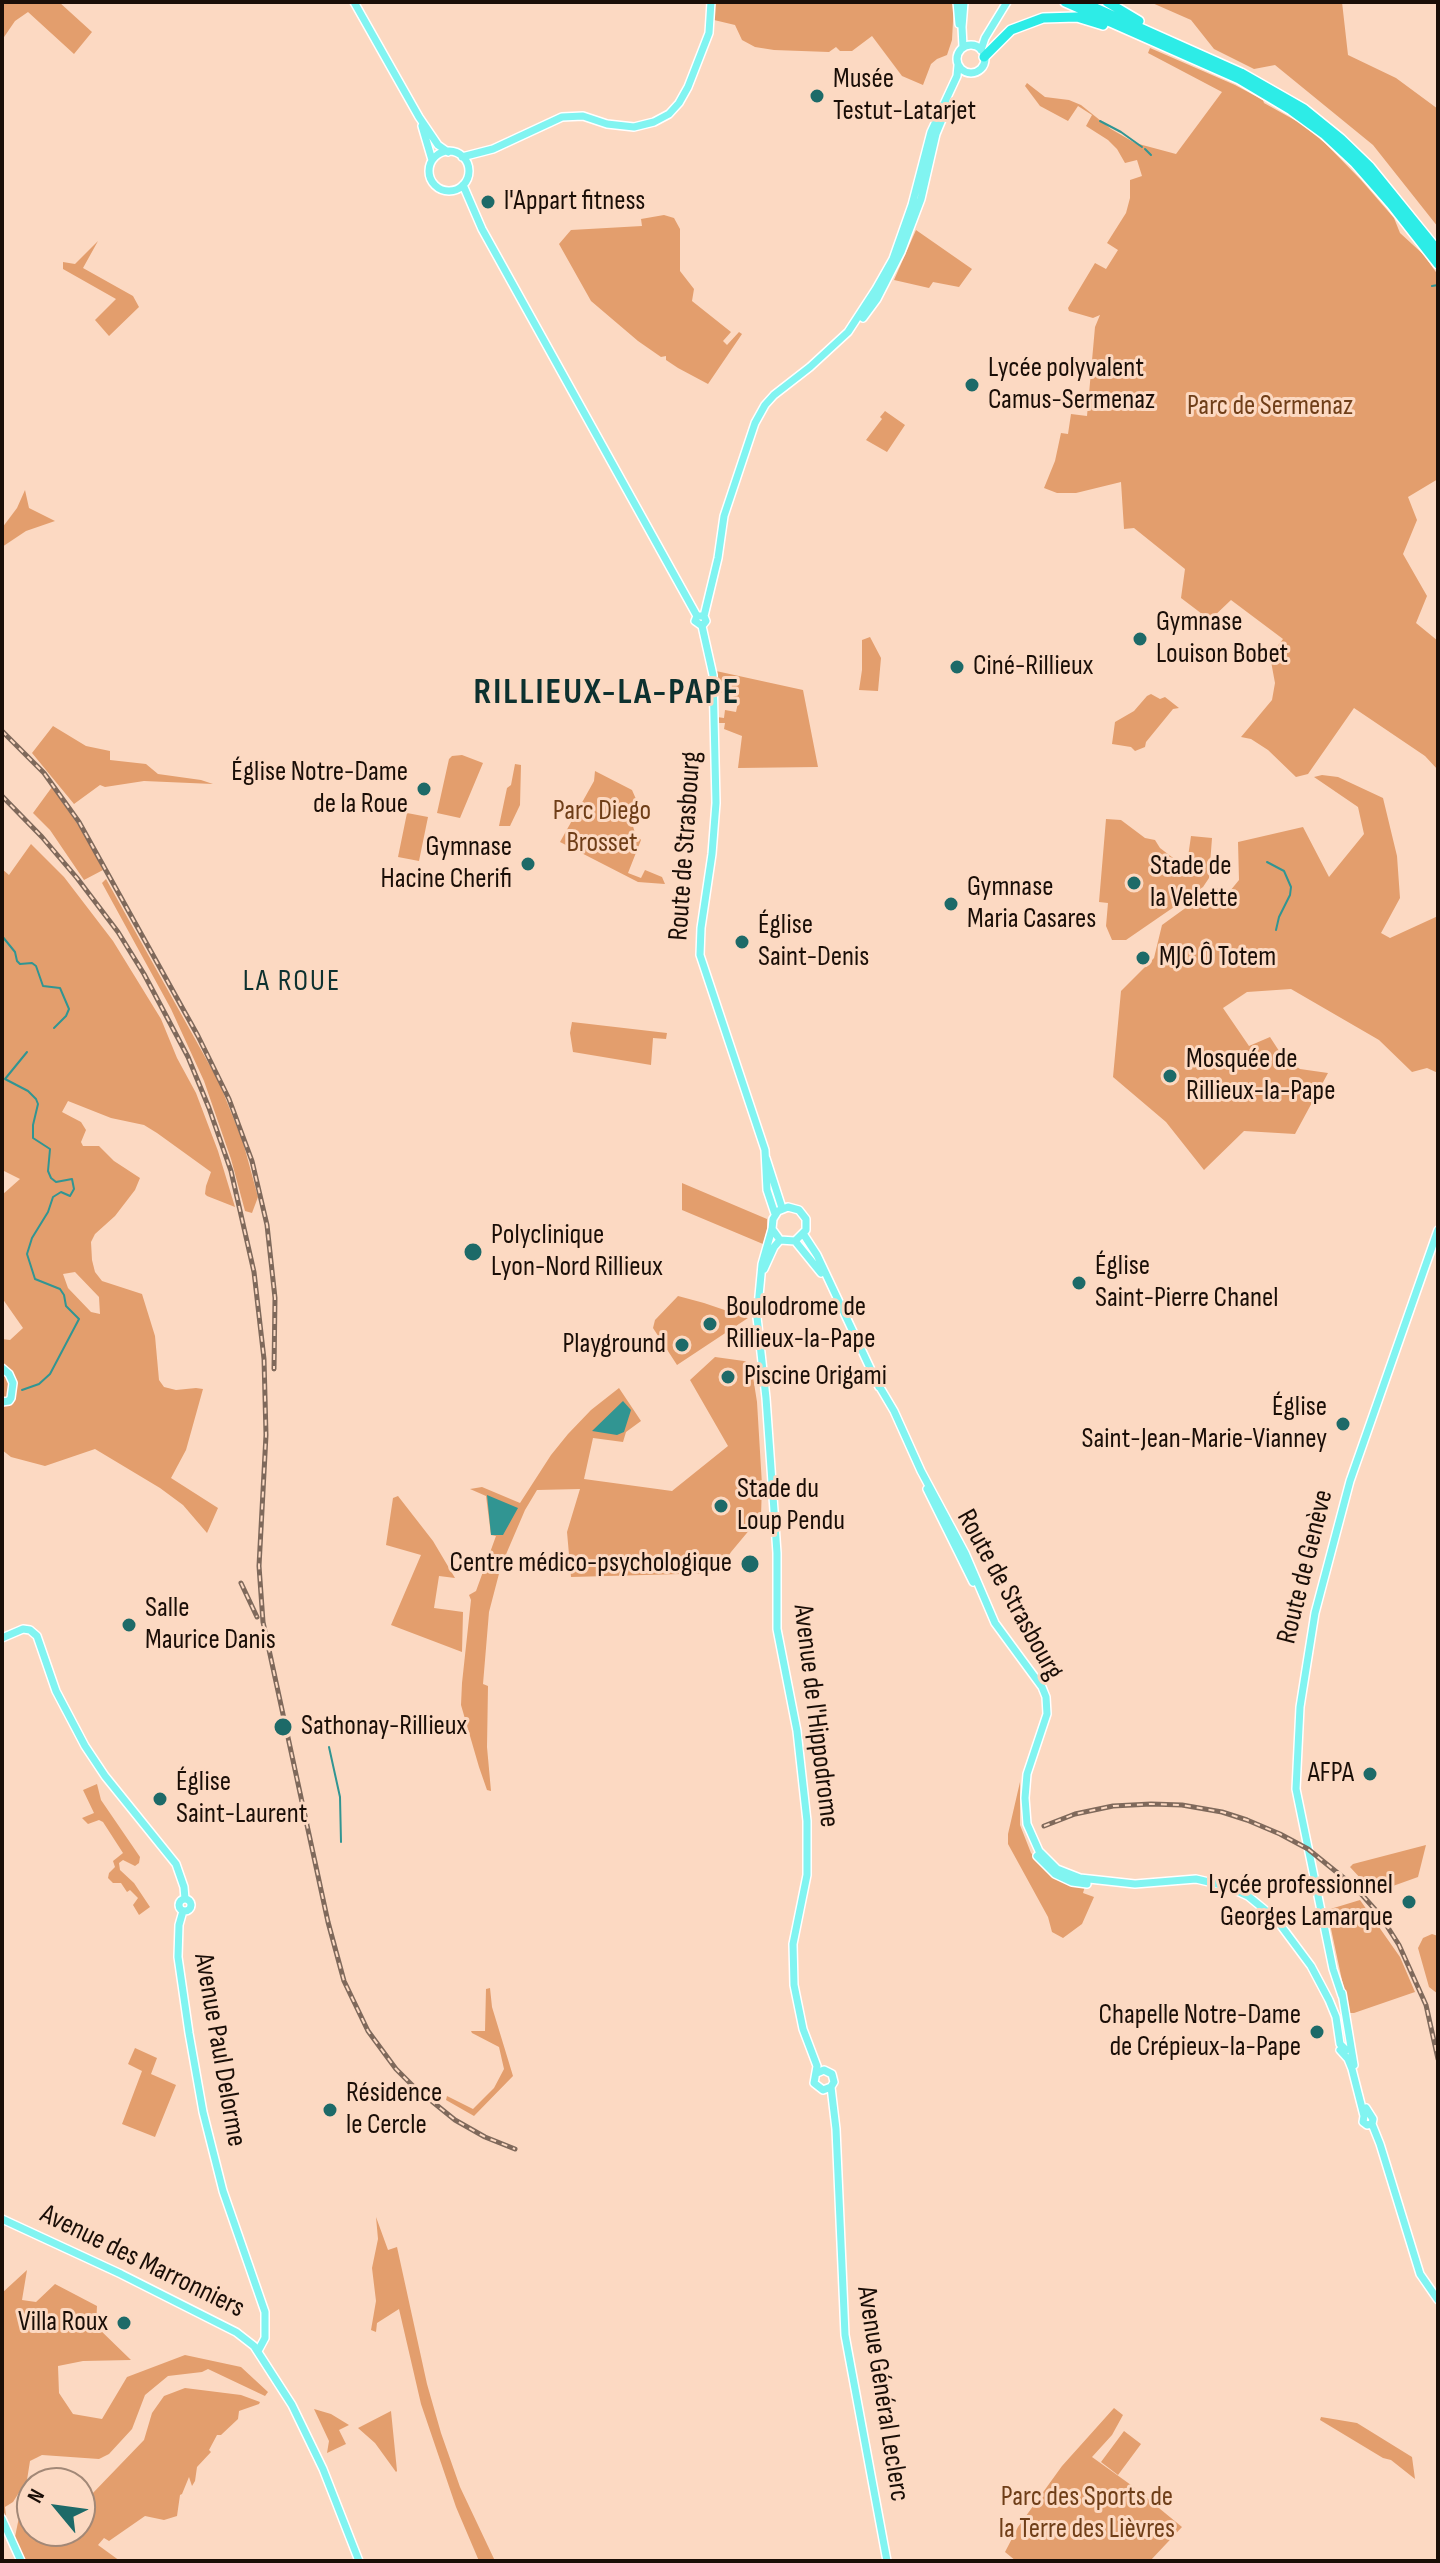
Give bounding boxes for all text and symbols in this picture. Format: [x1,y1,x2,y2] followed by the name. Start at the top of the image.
[833,63,976,129] place label: Musée Testut-Latarjet
[808,87,826,105] marker: Musée Testut-Latarjet
[504,185,645,219] place label: l'Appart fitness
[479,193,497,211] marker: l'Appart fitness
[988,352,1155,418] place label: Lycée polyvalent Camus-Sermenaz
[963,376,981,394] marker: Lycée polyvalent Camus-Sermenaz
[1187,390,1353,424] park label: Parc de Sermenaz
[1156,606,1288,672] place label: Gymnase Louison Bobet
[1131,630,1149,648] marker: Gymnase Louison Bobet
[973,650,1093,684] place label: Ciné-Rillieux
[948,658,966,676] marker: Ciné-Rillieux
[474,672,740,716] district label: RILLIEUX-LA-PAPE
[663,750,709,942] street label: Route de Strasbourg
[231,756,408,822] place label: Église Notre-Dame de la Roue
[415,780,433,798] marker: Église Notre-Dame de la Roue
[553,795,651,861] park label: Parc Diego Brosset
[381,831,512,897] place label: Gymnase Hacine Cherifi
[1150,850,1238,916] place label: Stade de la Velette
[519,855,537,873] marker: Gymnase Hacine Cherifi
[967,871,1096,937] place label: Gymnase Maria Casares
[1125,874,1143,892] marker: Stade de la Velette
[942,895,960,913] marker: Gymnase Maria Casares
[758,909,869,975] place label: Église Saint-Denis
[733,933,751,951] marker: Église Saint-Denis
[1159,941,1276,975] place label: MJC Ô Totem
[1134,949,1152,967] marker: MJC Ô Totem
[243,964,341,1000] district label: LA ROUE
[1186,1043,1335,1109] place label: Mosquée de Rillieux-la-Pape
[1161,1067,1179,1085] marker: Mosquée de Rillieux-la-Pape
[491,1219,663,1285] place label: Polyclinique Lyon-Nord Rillieux
[462,1241,484,1263] marker: Polyclinique Lyon-Nord Rillieux
[1095,1250,1278,1316] place label: Église Saint-Pierre Chanel
[1070,1274,1088,1292] marker: Église Saint-Pierre Chanel
[726,1291,875,1357] place label: Boulodrome de Rillieux-la-Pape
[701,1315,719,1333] marker: Boulodrome de Rillieux-la-Pape
[563,1328,666,1362] place label: Playground
[673,1336,691,1354] marker: Playground
[744,1360,887,1394] place label: Piscine Origami
[719,1368,737,1386] marker: Piscine Origami
[1082,1391,1327,1457] place label: Église Saint-Jean-Marie-Vianney
[1334,1415,1352,1433] marker: Église Saint-Jean-Marie-Vianney
[737,1473,845,1539] place label: Stade du Loup Pendu
[1271,1487,1341,1647] street label: Route de Genève
[712,1497,730,1515] marker: Stade du Loup Pendu
[948,1504,1070,1686] street label: Route de Strasbourg
[450,1547,732,1581] place label: Centre médico-psychologique
[739,1553,761,1575] marker: Centre médico-psychologique
[145,1592,276,1658] place label: Salle Maurice Danis
[785,1603,845,1829] street label: Avenue de l'Hippodrome
[120,1616,138,1634] marker: Salle Maurice Danis
[301,1710,467,1744] place label: Sathonay-Rillieux
[272,1716,294,1738] marker: Sathonay-Rillieux
[1308,1757,1354,1791] place label: AFPA
[1361,1765,1379,1783] marker: AFPA
[176,1766,307,1832] place label: Église Saint-Laurent
[151,1790,169,1808] marker: Église Saint-Laurent
[1208,1869,1393,1935] place label: Lycée professionnel Georges Lamarque
[1400,1893,1418,1911] marker: Lycée professionnel Georges Lamarque
[185,1951,253,2149] street label: Avenue Paul Delorme
[1099,1999,1301,2065] place label: Chapelle Notre-Dame de Crépieux-la-Pape
[1308,2023,1326,2041] marker: Chapelle Notre-Dame de Crépieux-la-Pape
[346,2077,442,2143] place label: Résidence le Cercle
[321,2101,339,2119] marker: Résidence le Cercle
[34,2198,250,2326] street label: Avenue des Marronniers
[848,2284,916,2504] street label: Avenue Général Leclerc
[18,2306,108,2340] place label: Villa Roux
[115,2314,133,2332] marker: Villa Roux
[16,2467,96,2547] north arrow
[999,2481,1175,2547] park label: Parc des Sports de la Terre des Lièvres
[22,2484,51,2508] text: N

